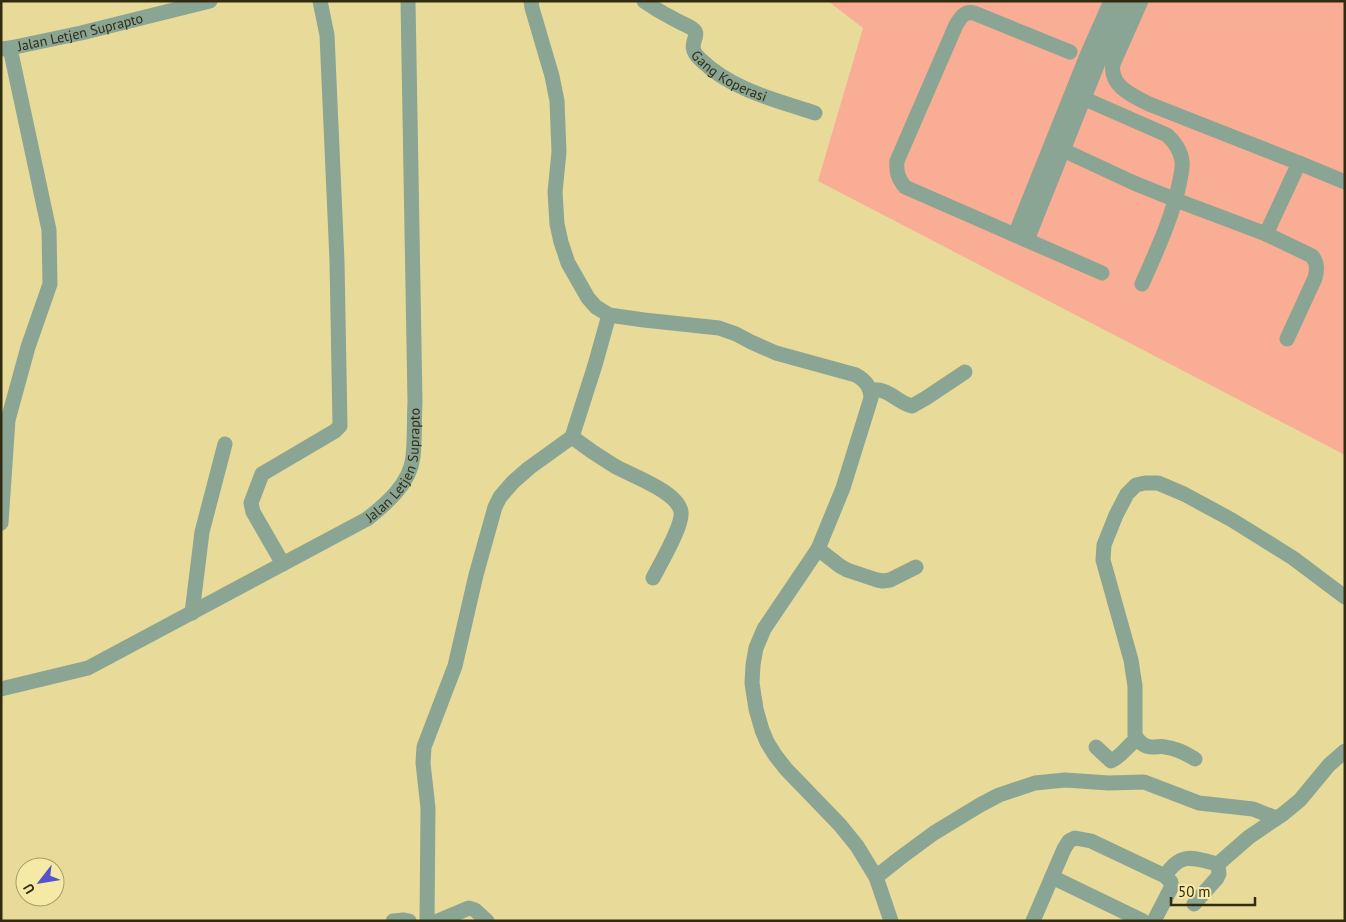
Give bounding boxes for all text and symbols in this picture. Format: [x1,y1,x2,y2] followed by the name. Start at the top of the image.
[15,9,145,55] street label: Jalan Letjen Suprapto
[687,47,769,106] street label: Gang Koperasi
[361,408,424,527] street label: Jalan Letjen Suprapto
[15,857,65,907] north arrow
[1171,874,1255,906] scale bar
[19,880,39,897] text: U
[1178,882,1211,901] text: 50 m

